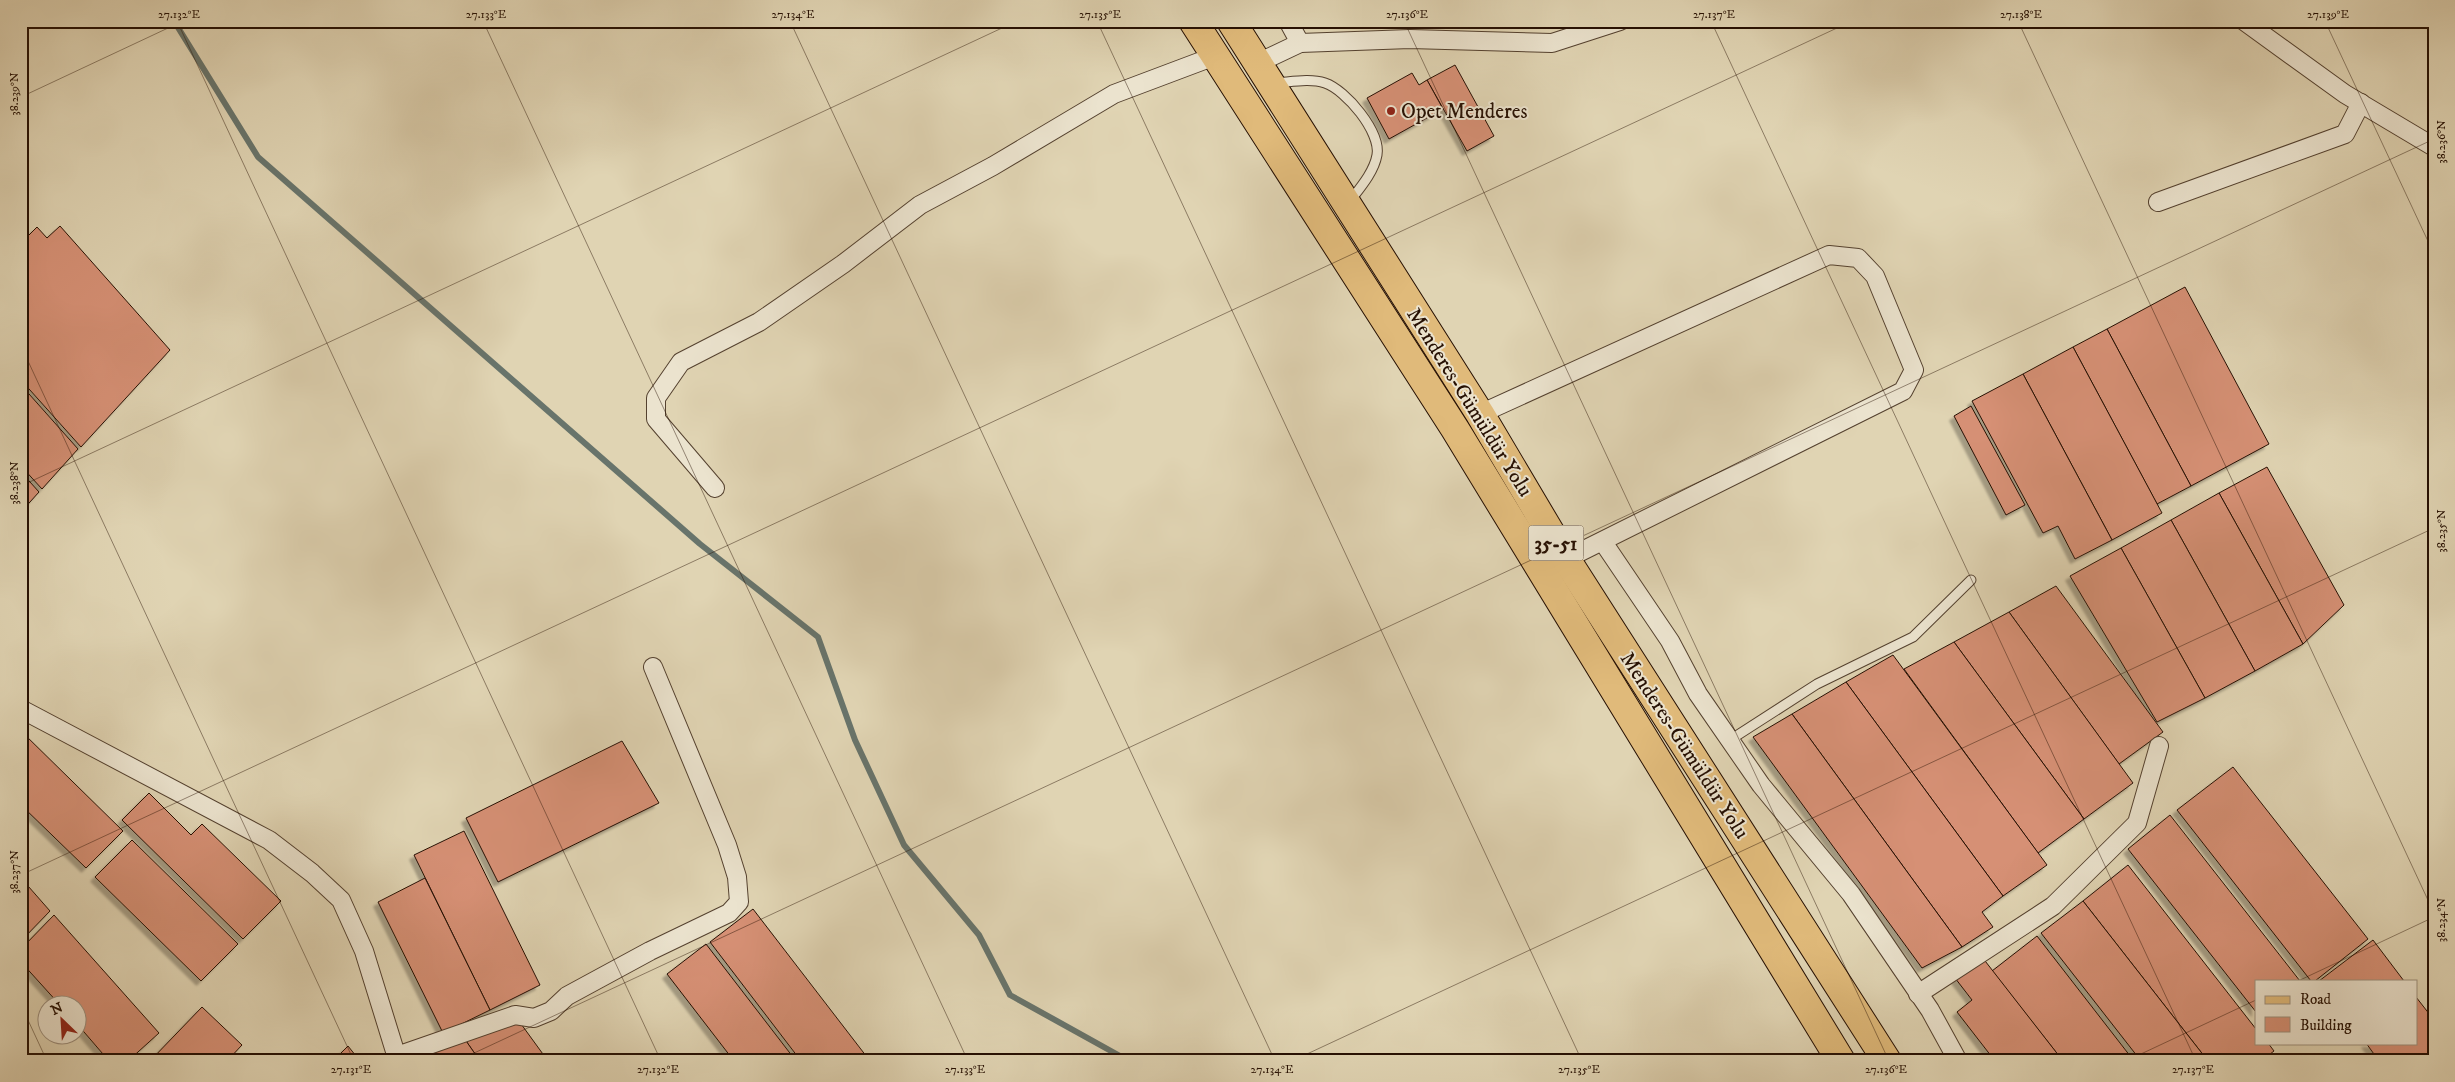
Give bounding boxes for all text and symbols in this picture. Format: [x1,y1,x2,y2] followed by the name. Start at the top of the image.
[158,7,200,22] text: 27.132°E
[466,7,507,22] text: 27.133°E
[772,7,815,22] text: 27.134°E
[1079,7,1121,22] text: 27.135°E
[1386,7,1429,22] text: 27.136°E
[1693,7,1736,22] text: 27.137°E
[2000,7,2042,22] text: 27.138°E
[2307,7,2349,22] text: 27.139°E
[7,72,22,116] text: 38.239°N
[1401,99,1528,125] place label: Opet Menderes
[1385,105,1397,117] marker: Opet Menderes
[2434,120,2449,164] text: 38.236°N
[1400,303,1538,502] street label: Menderes-Gümüldür Yolu
[7,461,22,505] text: 38.238°N
[2434,509,2449,553] text: 38.235°N
[1528,526,1584,560] road number: 35-51
[1614,647,1754,844] street label: Menderes-Gümüldür Yolu
[7,850,22,894] text: 38.237°N
[2434,898,2449,942] text: 38.234°N
[2255,980,2418,1044] legend
[2300,990,2332,1009] text: Road
[38,994,88,1044] north arrow
[48,998,66,1020] text: N
[2300,1016,2352,1035] text: Building
[331,1062,372,1077] text: 27.131°E
[637,1062,679,1077] text: 27.132°E
[945,1062,986,1077] text: 27.133°E
[1251,1062,1294,1077] text: 27.134°E
[1558,1062,1600,1077] text: 27.135°E
[1865,1062,1908,1077] text: 27.136°E
[2172,1062,2215,1077] text: 27.137°E

